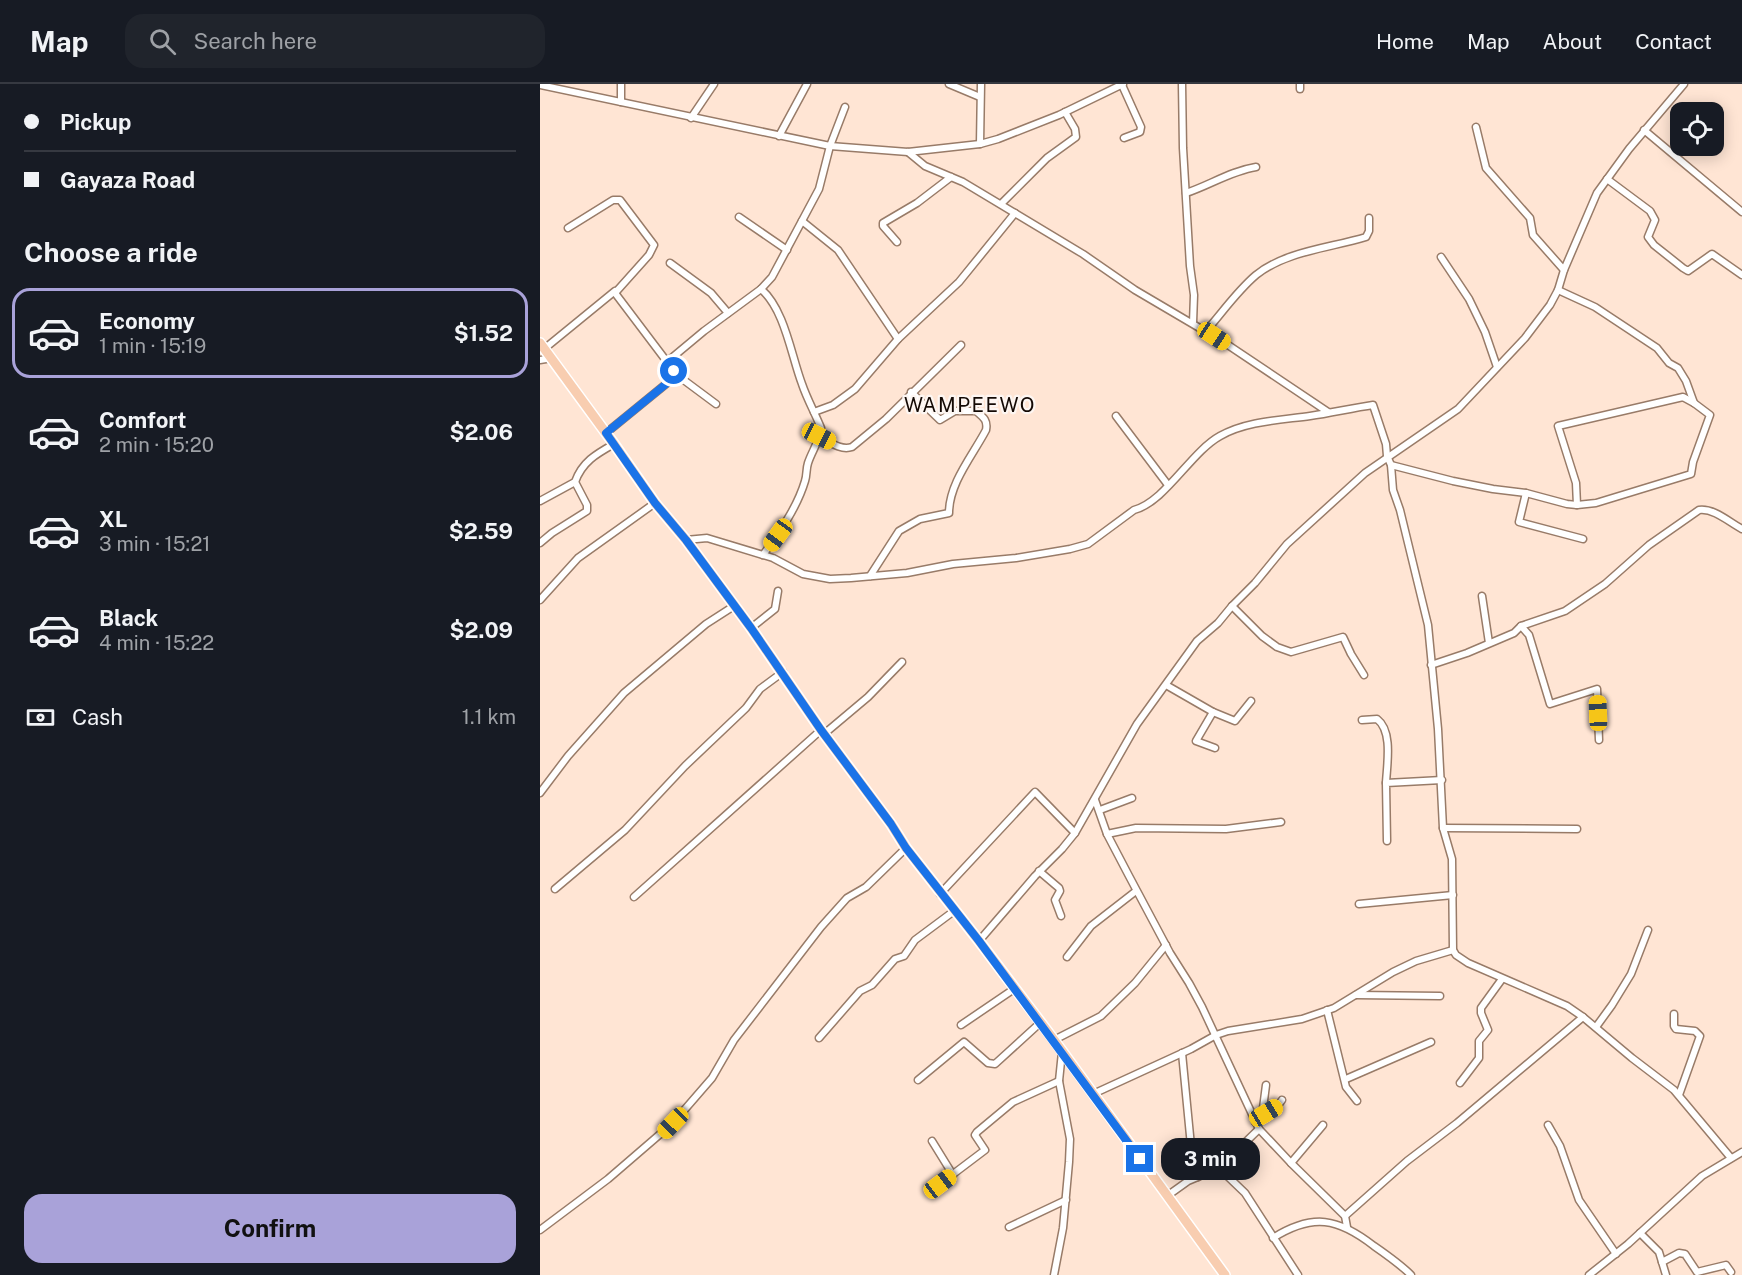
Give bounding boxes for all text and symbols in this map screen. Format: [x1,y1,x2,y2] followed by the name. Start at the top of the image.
[125,14,545,68] search box
[30,25,89,58] text: Map
[146,25,179,58] icon: search
[194,28,317,54] text: Search here
[1376,29,1434,54] text: Home
[1467,29,1510,54] text: Map
[1543,29,1602,54] text: About
[1635,29,1712,54] text: Contact
[1670,102,1724,156] map controls
[1670,102,1724,156] button: locate
[60,109,131,135] text: Pickup
[60,167,195,193] text: Gayaza Road
[24,236,198,268] text: Choose a ride
[27,306,81,360] icon: car
[99,308,195,334] text: Economy
[1194,319,1234,353] car
[454,320,513,346] text: $1.52
[99,334,206,358] text: 1 min · 15:19
[660,357,687,384] route start
[904,393,1036,417] district label: WAMPEEWO
[27,405,81,459] icon: car
[99,407,186,433] text: Comfort
[449,419,513,445] text: $2.06
[799,420,839,452] car
[99,433,214,457] text: 2 min · 15:20
[27,504,81,558] icon: car
[99,506,127,532] text: XL
[760,515,796,555] car
[449,518,513,544] text: $2.59
[99,532,210,556] text: 3 min · 15:21
[27,603,81,657] icon: car
[99,605,158,631] text: Black
[450,617,513,643] text: $2.09
[99,631,214,655] text: 4 min · 15:22
[1588,695,1608,731] car
[24,701,57,734] icon: cash
[72,704,123,730] text: Cash
[462,705,516,729] text: 1.1 km
[1246,1096,1286,1130] car
[654,1104,692,1142] car
[1161,1138,1260,1180] callout: 3 min
[1126,1145,1153,1172] route end
[1184,1147,1237,1171] text: 3 min
[920,1166,960,1202] car
[24,1194,516,1263] button: Confirm

